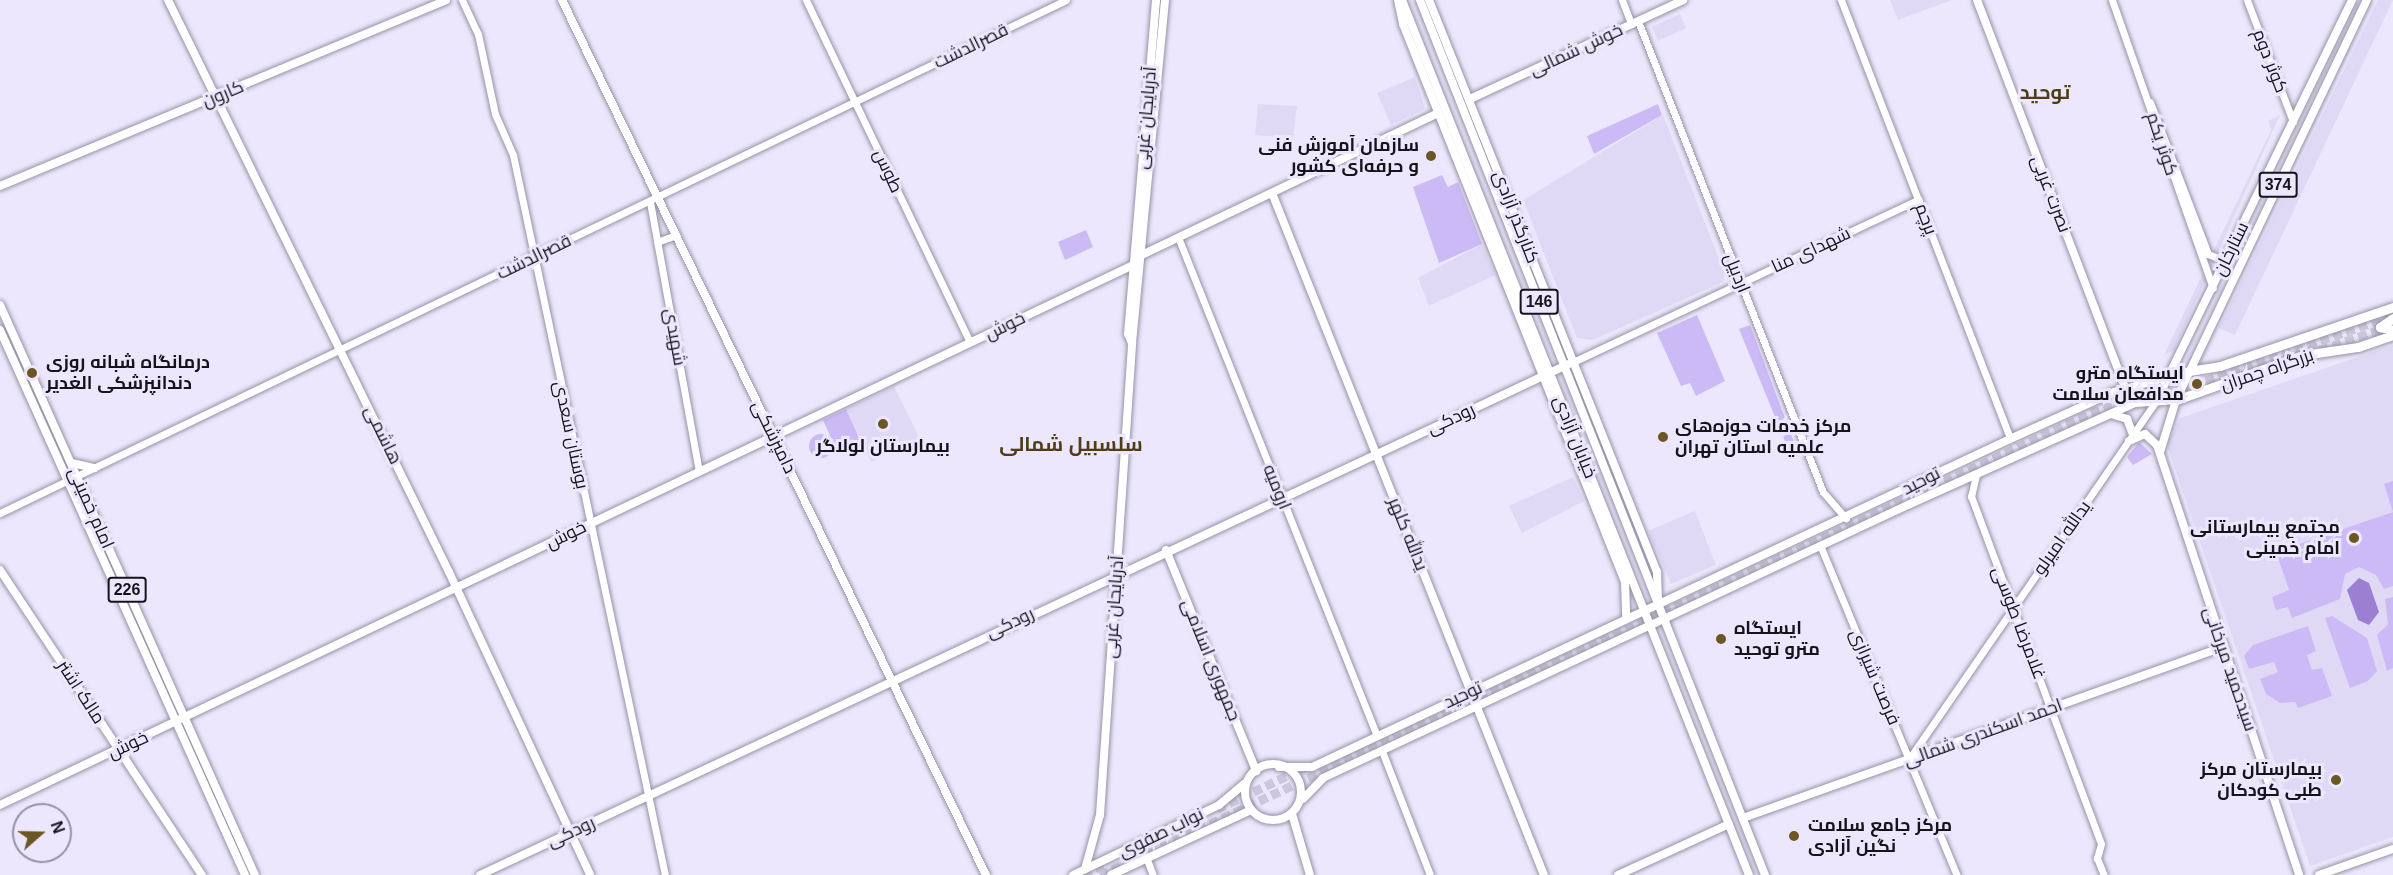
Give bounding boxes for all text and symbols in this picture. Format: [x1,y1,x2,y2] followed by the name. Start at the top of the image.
[930,19,1012,73] street label: قصرالدشت
[1526,19,1626,81] street label: خوش شمالی
[2248,26,2292,96] street label: کوثر دوم
[1131,66,1161,170] street label: آذربایجان غربی
[199,76,247,112] street label: کارون
[2020,80,2070,104] district label: توحید
[2142,110,2182,178] street label: کوثر یکم
[1258,135,1419,178] place label: سازمان آموزش فنی و حرفه‌ای کشور
[869,146,907,196] street label: طوس
[1424,149,1438,163] marker: سازمان آموزش فنی و حرفه‌ای کشور
[2026,152,2076,236] street label: نصرت غربی
[1488,168,1544,266] street label: کنارگذر آزادی
[2258,172,2298,198] road number: 374
[1910,200,1942,238] street label: پرچم
[2209,218,2253,280] street label: ستارخان
[1768,222,1854,278] street label: شهدای منا
[493,230,575,284] street label: قصرالدشت
[1719,250,1755,296] street label: اردبیل
[1520,289,1558,315] road number: 146
[659,307,691,367] street label: شهیدی
[981,307,1029,345] street label: خوش
[2218,344,2316,396] street label: بزرگراه چمران
[46,352,210,394] place label: درمانگاه شبانه روزی دندانپزشکی الغدیر
[2052,363,2184,406] place label: ایستگاه مترو مدافعان سلامت
[23,364,41,382] marker: درمانگاه شبانه روزی دندانپزشکی الغدیر
[2188,375,2206,393] marker: ایستگاه مترو مدافعان سلامت
[549,379,593,491] street label: بوستان سعدی
[1549,393,1601,481] street label: خیابان آزادی
[747,397,801,477] street label: دامپزشکی
[1424,399,1478,439] street label: رودکی
[360,402,406,468] street label: هاشمی
[874,415,892,433] marker: بیمارستان لولاگر
[1675,416,1851,458] place label: مرکز خدمات حوزه‌های علمیه استان تهران
[1656,430,1670,444] marker: مرکز خدمات حوزه‌های علمیه استان تهران
[999,432,1143,456] district label: سلسبیل شمالی
[816,435,950,457] place label: بیمارستان لولاگر
[1258,461,1296,513] street label: ارومیه
[1898,462,1944,500] street label: توحید
[64,464,118,552] street label: امام خمینی
[1384,494,1432,574] street label: یدالله کلهر
[2029,497,2095,579] street label: یدالله امیرلو
[542,516,590,554] street label: خوش
[2190,517,2340,560] place label: مجتمع بیمارستانی امام خمینی
[2345,529,2363,547] marker: مجتمع بیمارستانی امام خمینی
[1100,555,1128,659] street label: آذربایجان غربی
[1988,563,2050,683] street label: غلامرضا طوسی
[108,577,146,603] road number: 226
[1177,596,1245,724] street label: جمهوری اسلامی
[983,603,1037,643] street label: رودکی
[2199,604,2261,734] street label: سیدحمید میرخانی
[1734,618,1820,660] place label: ایستگاه مترو توحید
[1845,626,1905,728] street label: فرصت شیرازی
[1712,630,1730,648] marker: ایستگاه مترو توحید
[52,656,110,728] street label: مالک اشتر
[1440,677,1486,713] street label: توحید
[1901,694,2065,772] street label: احمد اسکندری شمالی
[104,726,152,764] street label: خوش
[2200,759,2322,802] place label: بیمارستان مرکز طبی کودکان
[2327,771,2345,789] marker: بیمارستان مرکز طبی کودکان
[12,803,72,863] north arrow
[1115,803,1207,863] street label: نواب صفوی
[544,812,598,852] street label: رودکی
[1808,815,1952,858] place label: مرکز جامع سلامت نگین آزادی
[48,819,67,836] text: N
[1785,827,1803,845] marker: مرکز جامع سلامت نگین آزادی

